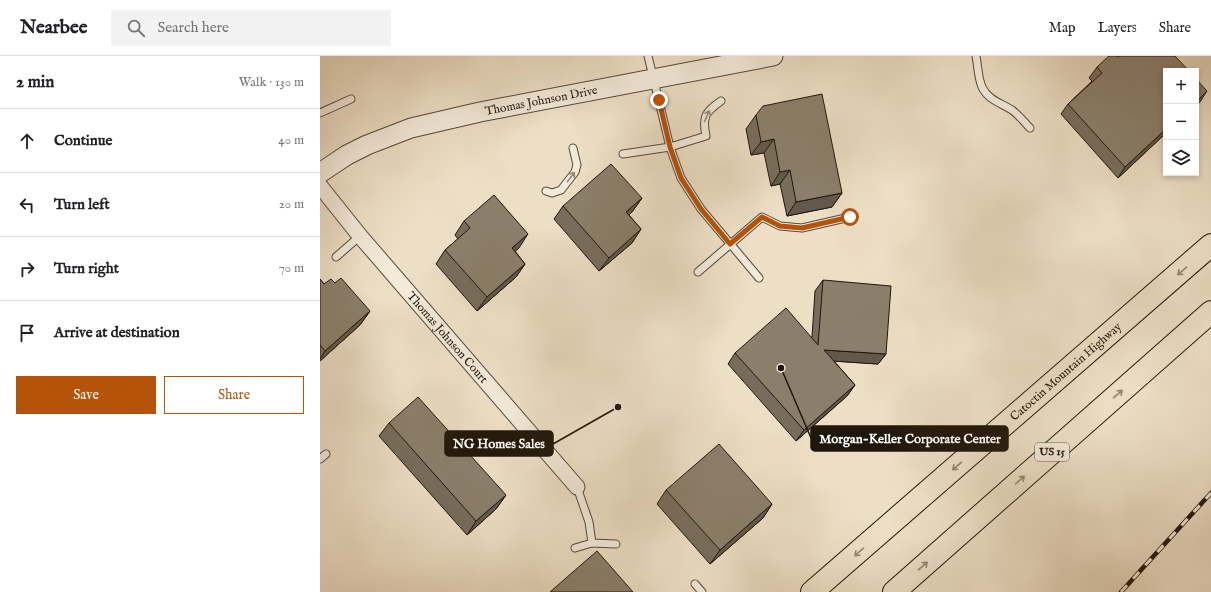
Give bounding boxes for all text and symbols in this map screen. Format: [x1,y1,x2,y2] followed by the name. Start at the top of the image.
[111,10,391,46] search box
[20,16,87,40] text: Nearbee
[125,17,147,39] icon: search
[157,18,229,37] text: Search here
[1049,19,1076,37] text: Map
[1098,19,1137,37] text: Layers
[1159,19,1191,37] text: Share
[1163,68,1199,176] map controls
[1163,68,1199,104] button: +
[16,72,54,93] text: 2 min
[239,74,304,91] text: Walk · 130 m
[484,82,599,118] street label: Thomas Johnson Drive
[650,91,668,109] route end
[1163,104,1199,140] button: −
[704,110,711,122] one-way arrow
[16,130,38,152] icon: ahead
[54,131,112,150] text: Continue
[278,132,304,149] text: 40 m
[1163,140,1199,176] button: layers
[567,172,575,183] one-way arrow
[16,194,38,216] icon: left
[54,195,110,214] text: Turn left
[279,196,304,213] text: 20 m
[841,208,859,226] route start
[16,258,38,280] icon: right
[54,259,119,278] text: Turn right
[279,260,304,277] text: 70 m
[1177,266,1187,275] one-way arrow
[404,289,491,386] street label: Thomas Johnson Court
[1007,319,1124,424] street label: Catoctin Mountain Highway
[16,322,38,344] icon: arrive
[54,323,180,342] text: Arrive at destination
[16,376,156,414] button: Save
[164,376,304,414] button: Share
[1113,390,1123,399] one-way arrow
[811,426,1008,451] callout: Morgan-Keller Corporate Center
[445,431,553,456] callout: NG Homes Sales
[819,431,1001,448] text: Morgan-Keller Corporate Center
[452,436,545,453] text: NG Homes Sales
[1035,443,1069,461] road number: US 15
[951,462,962,471] one-way arrow
[1015,476,1026,485] one-way arrow
[853,547,864,556] one-way arrow
[918,562,928,571] one-way arrow

